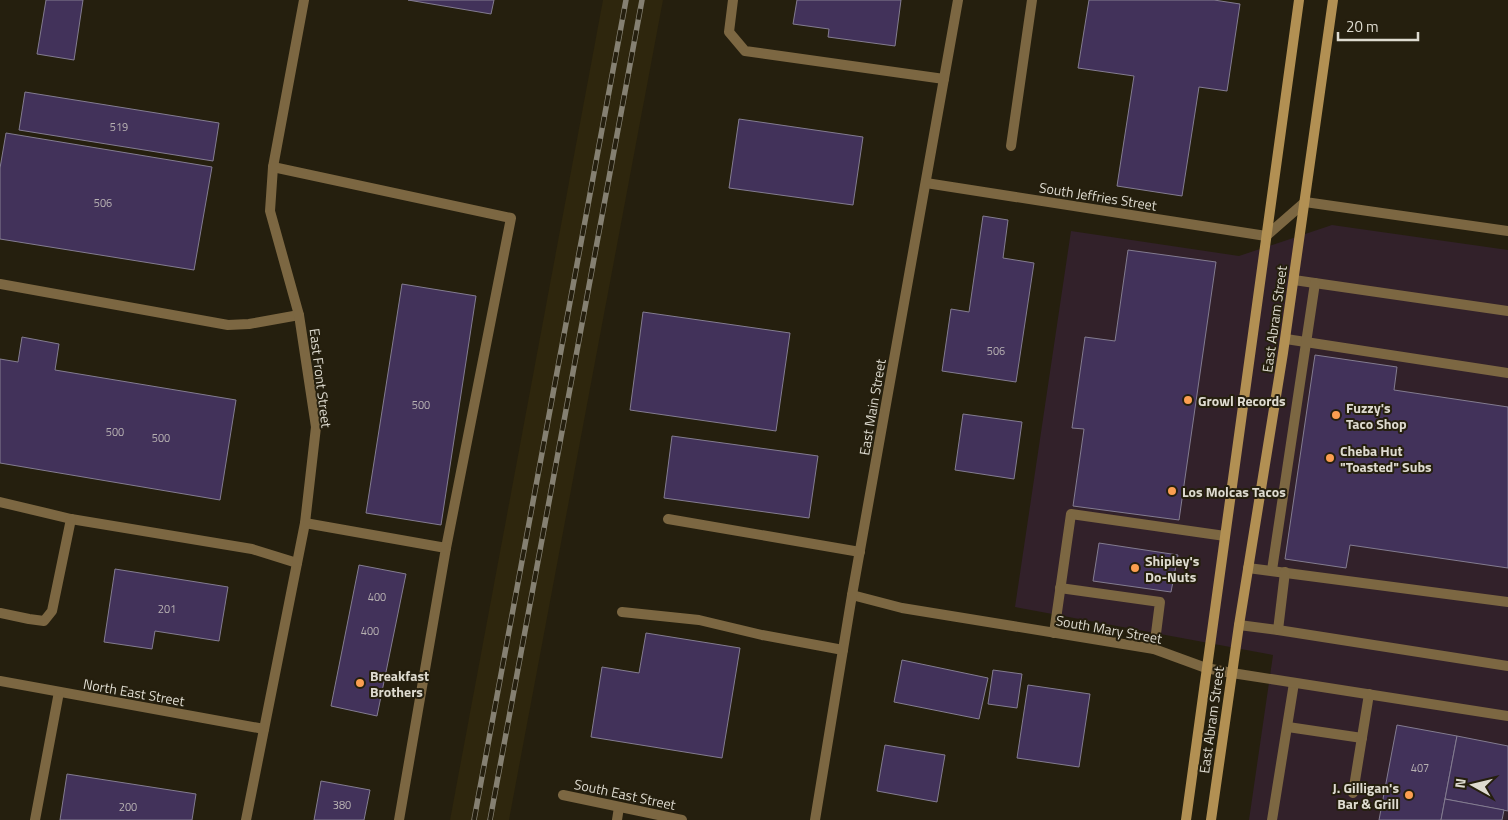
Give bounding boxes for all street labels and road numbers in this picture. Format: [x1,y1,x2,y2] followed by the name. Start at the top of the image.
[1038,176,1158,216] street label: South Jeffries Street
[1256,264,1292,374] street label: East Abram Street
[304,327,338,429] street label: East Front Street
[853,357,891,457] street label: East Main Street
[1054,609,1164,649] street label: South Mary Street
[1193,665,1229,775] street label: East Abram Street
[82,673,186,711] street label: North East Street
[572,773,678,815] street label: South East Street

